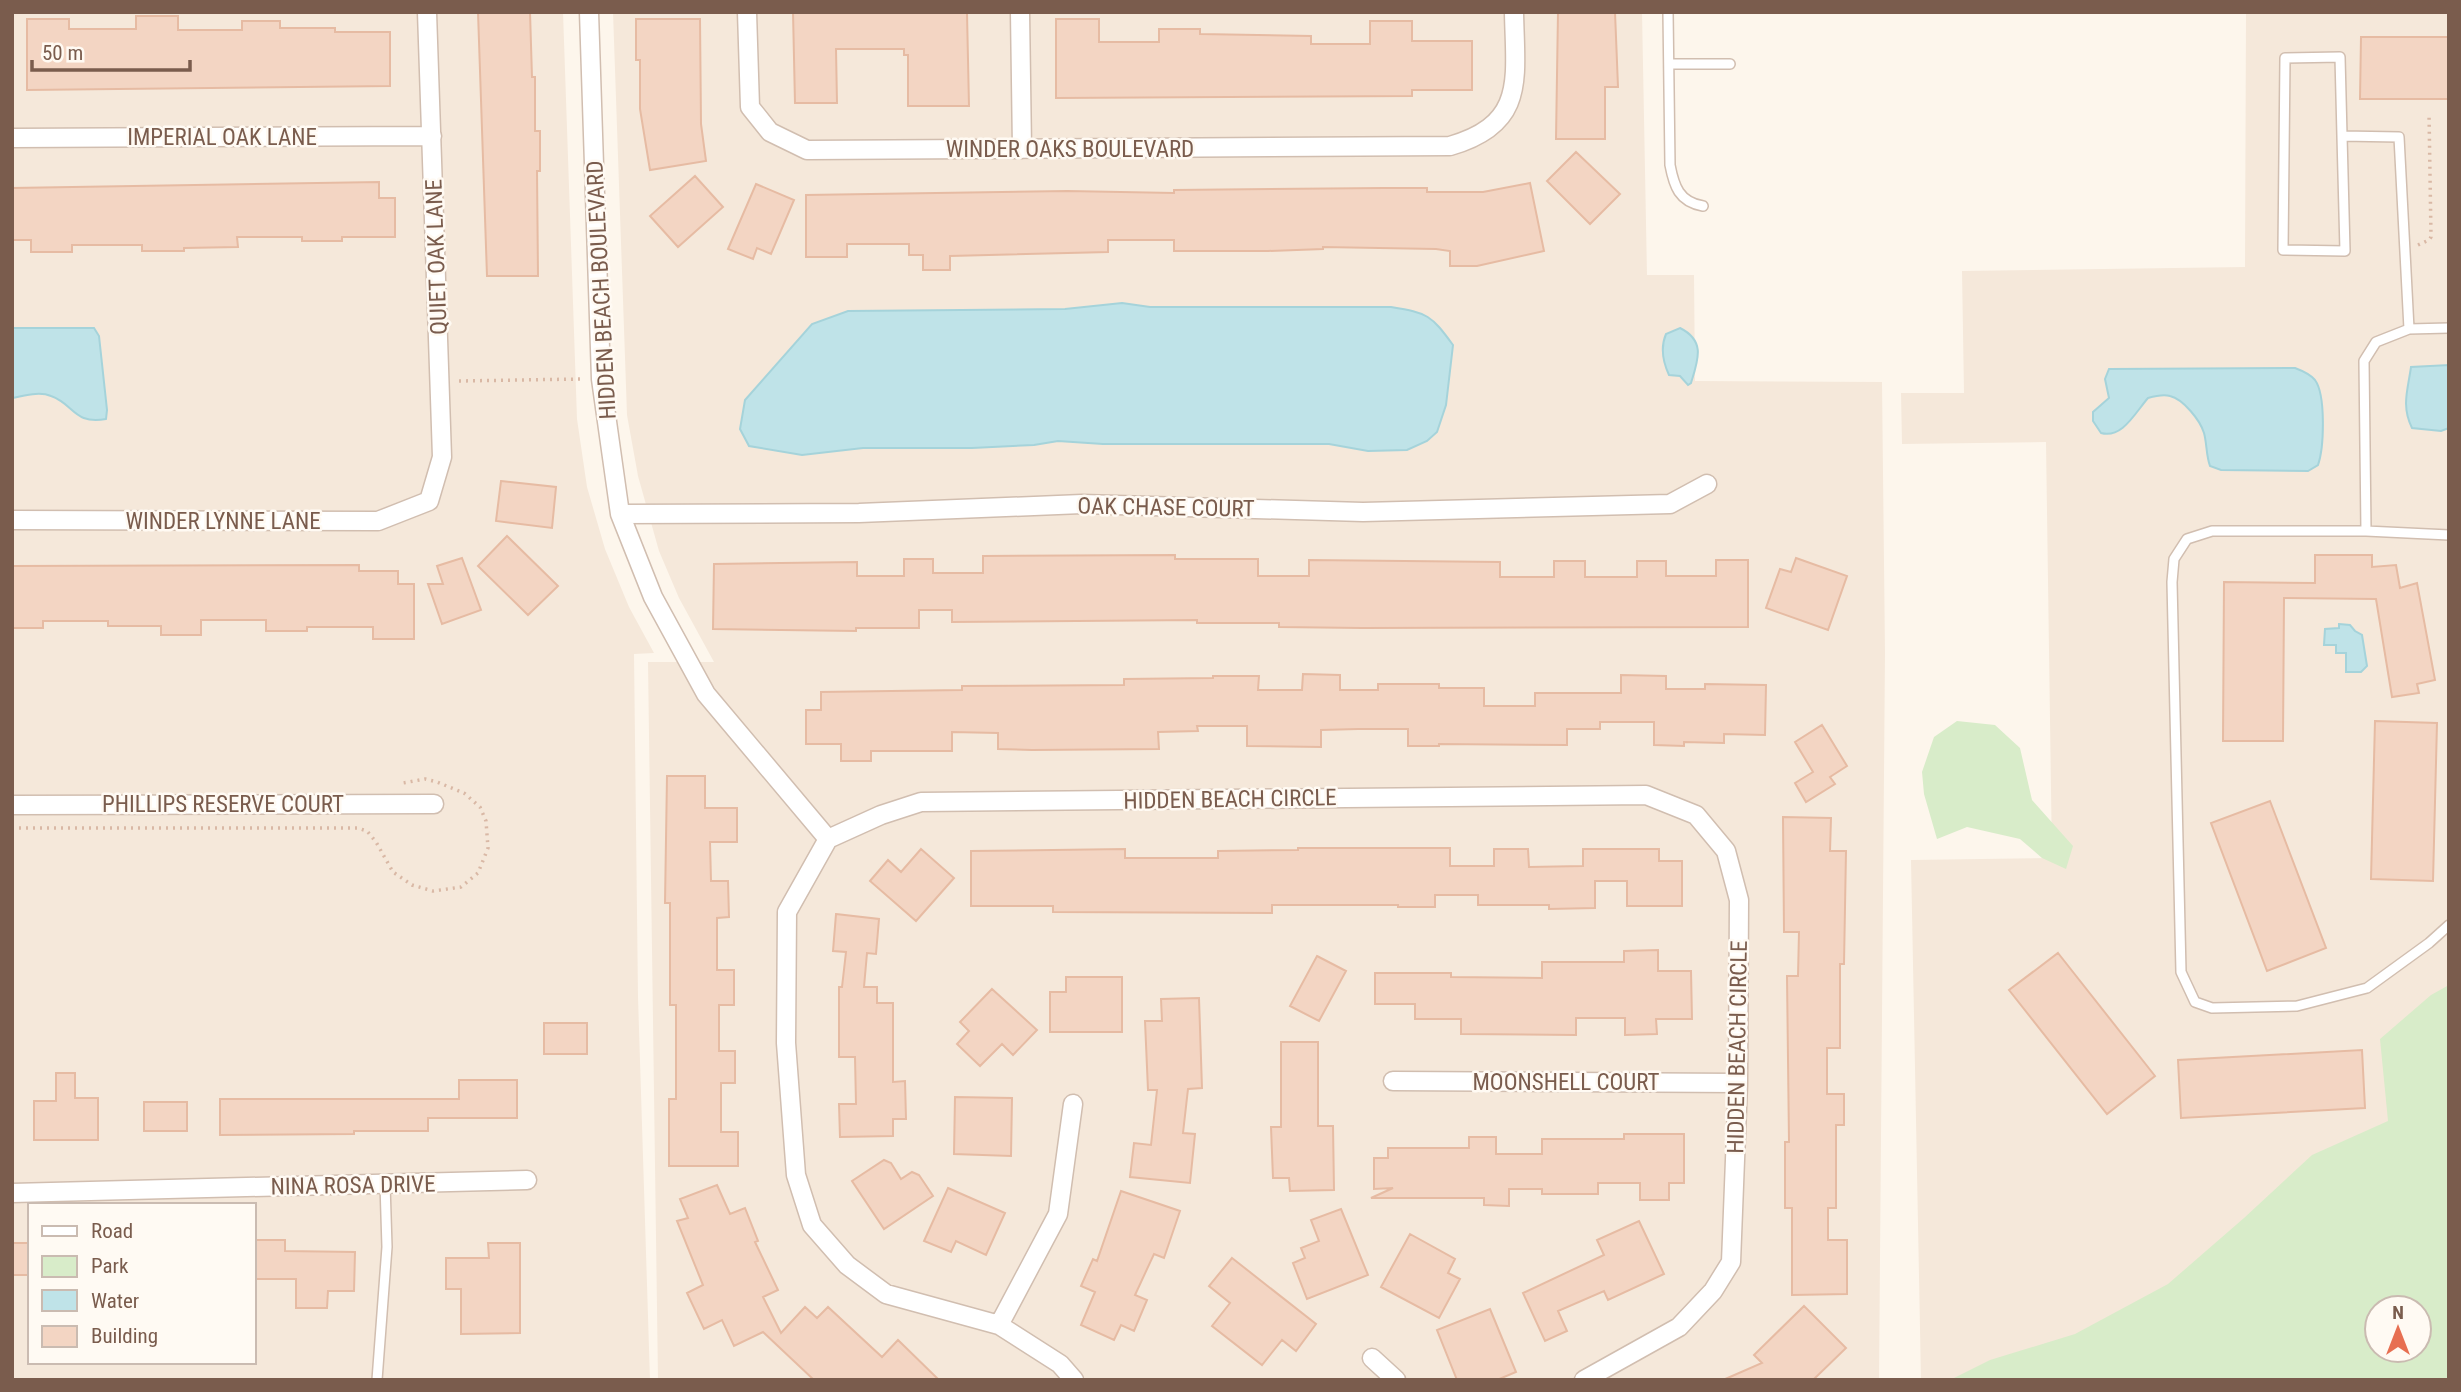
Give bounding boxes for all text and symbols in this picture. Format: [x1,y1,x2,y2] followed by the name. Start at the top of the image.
[32,28,189,72] scale bar
[42,41,83,65] text: 50 m
[127,124,317,151] street label: IMPERIAL OAK LANE
[946,136,1194,163] street label: WINDER OAKS BOULEVARD
[581,160,622,420] street label: HIDDEN BEACH BOULEVARD
[420,179,453,335] street label: QUIET OAK LANE
[1077,492,1255,523] street label: OAK CHASE COURT
[125,508,321,535] street label: WINDER LYNNE LANE
[1123,784,1337,815] street label: HIDDEN BEACH CIRCLE
[102,791,344,818] street label: PHILLIPS RESERVE COURT
[1722,940,1753,1154] street label: HIDDEN BEACH CIRCLE
[1472,1069,1660,1096] street label: MOONSHELL COURT
[270,1171,436,1200] street label: NINA ROSA DRIVE
[28,1203,256,1364] legend
[91,1219,133,1243] text: Road
[91,1254,129,1278] text: Park
[91,1289,139,1313] text: Water
[2363,1294,2433,1364] north arrow
[2392,1301,2404,1324] text: N
[91,1324,158,1348] text: Building

